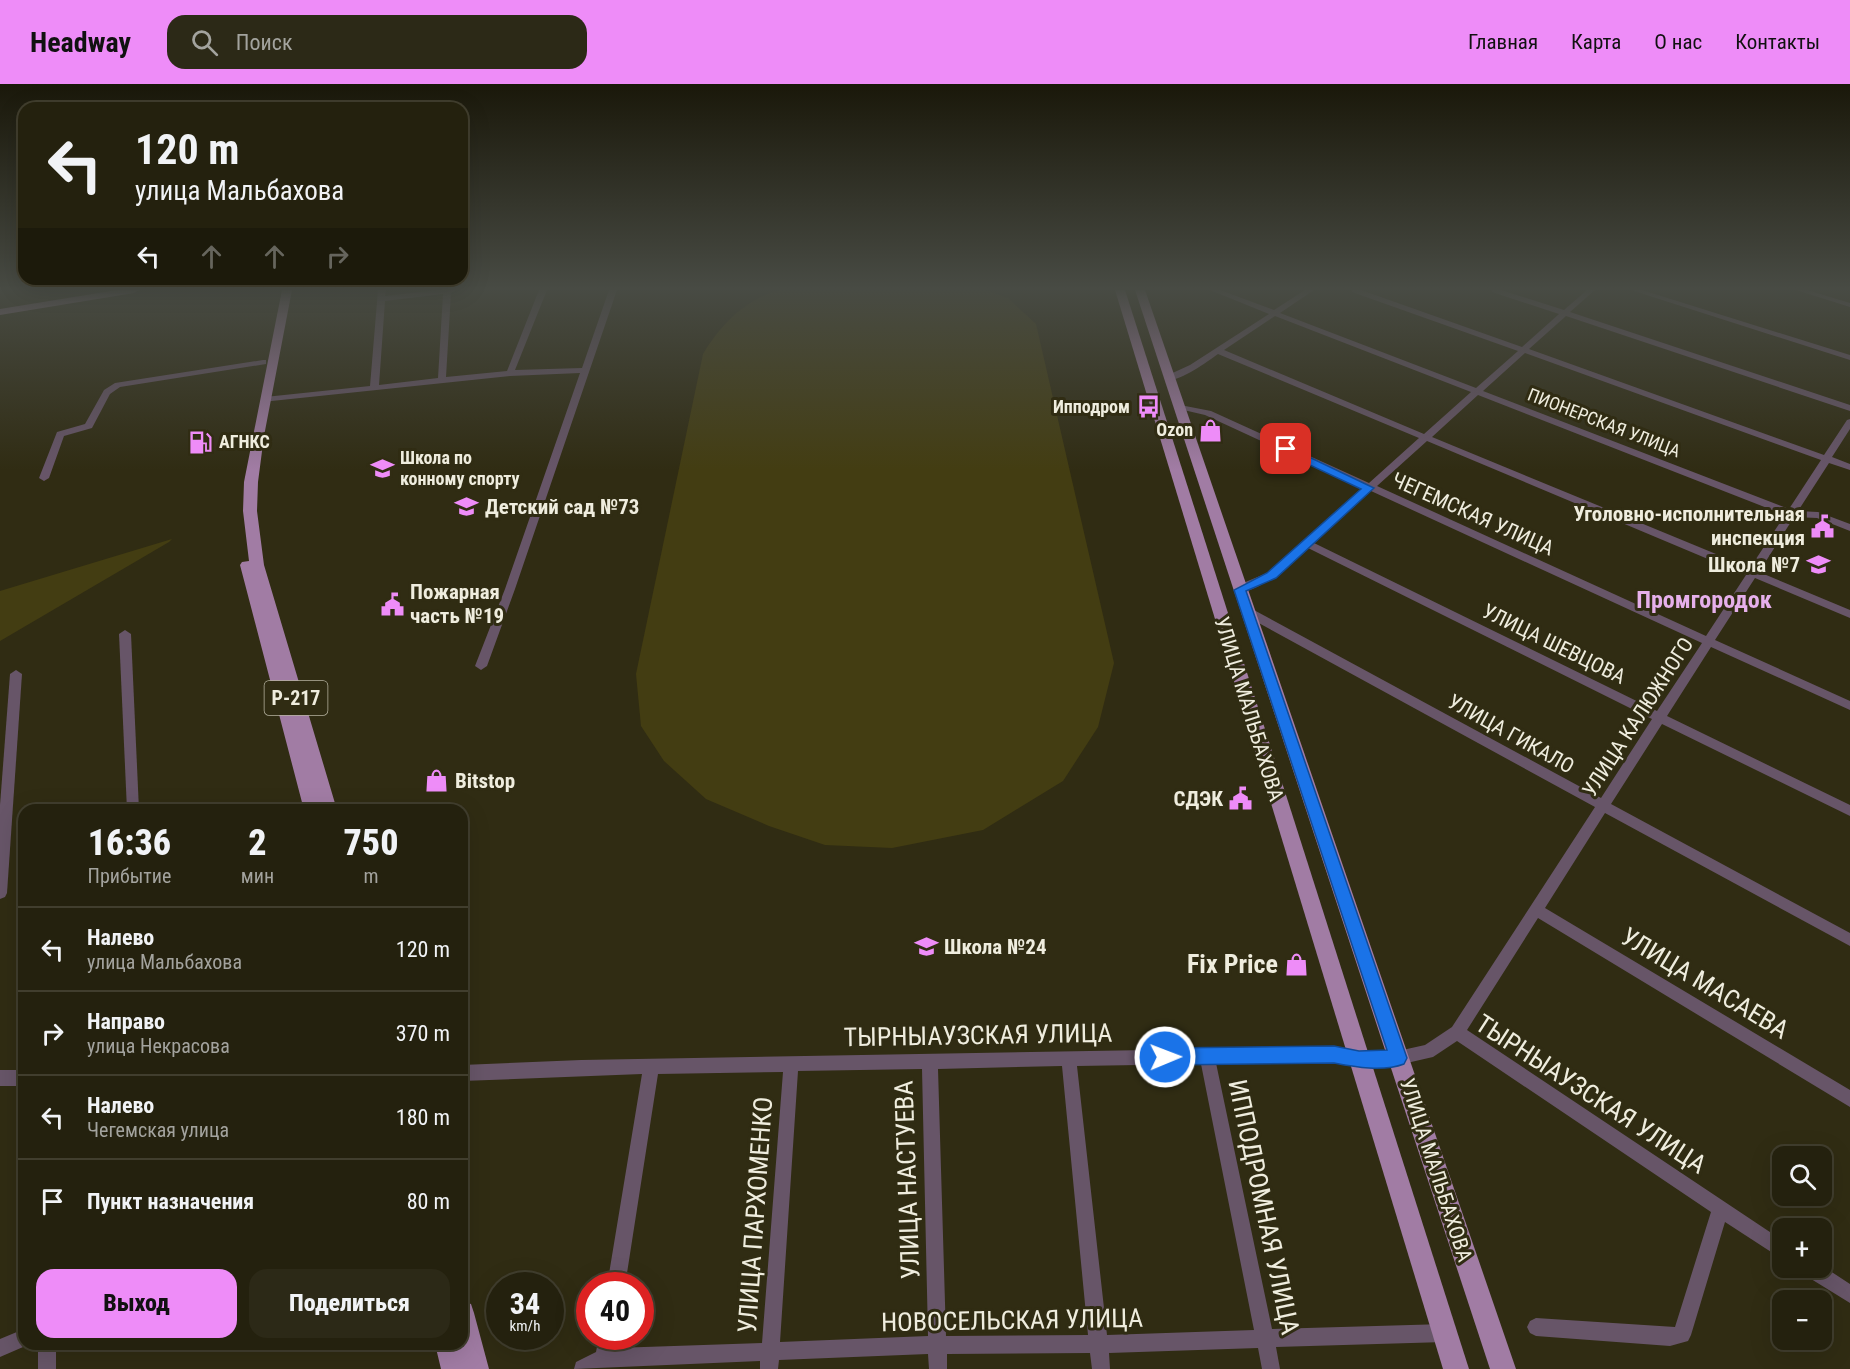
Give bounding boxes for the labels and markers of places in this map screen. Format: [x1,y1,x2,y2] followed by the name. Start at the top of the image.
[1135,394,1161,420] bus stop icon: Ипподром
[1053,396,1130,417] place label: Ипподром
[1198,417,1224,443] shop icon: Ozon
[1156,419,1193,440] place label: Ozon
[1260,423,1311,474] pin
[188,429,214,455] fuel station icon: АГНКС
[219,431,270,452] place label: АГНКС
[400,447,520,489] place label: Школа по конному спорту
[369,455,395,481] school or university icon: Школа по конному спорту
[454,494,480,520] school or university icon: Детский сад №73
[485,495,639,519] place label: Детский сад №73
[1574,502,1805,550] place label: Уголовно-исполнительная инспекция
[1810,513,1836,539] public building icon: Уголовно-исполнительная инспекция
[1805,552,1831,578] school or university icon: Школа №7
[1708,553,1800,577] place label: Школа №7
[410,580,504,628] place label: Пожарная часть №19
[379,591,405,617] public building icon: Пожарная часть №19
[424,768,450,794] shop icon: Bitstop
[455,769,515,793] place label: Bitstop
[1228,786,1254,812] public building icon: СДЭК
[1174,787,1223,811] place label: СДЭК
[913,934,939,960] school or university icon: Школа №24
[944,935,1047,959] place label: Школа №24
[1187,949,1278,979] place label: Fix Price
[1283,951,1309,977] shop icon: Fix Price

